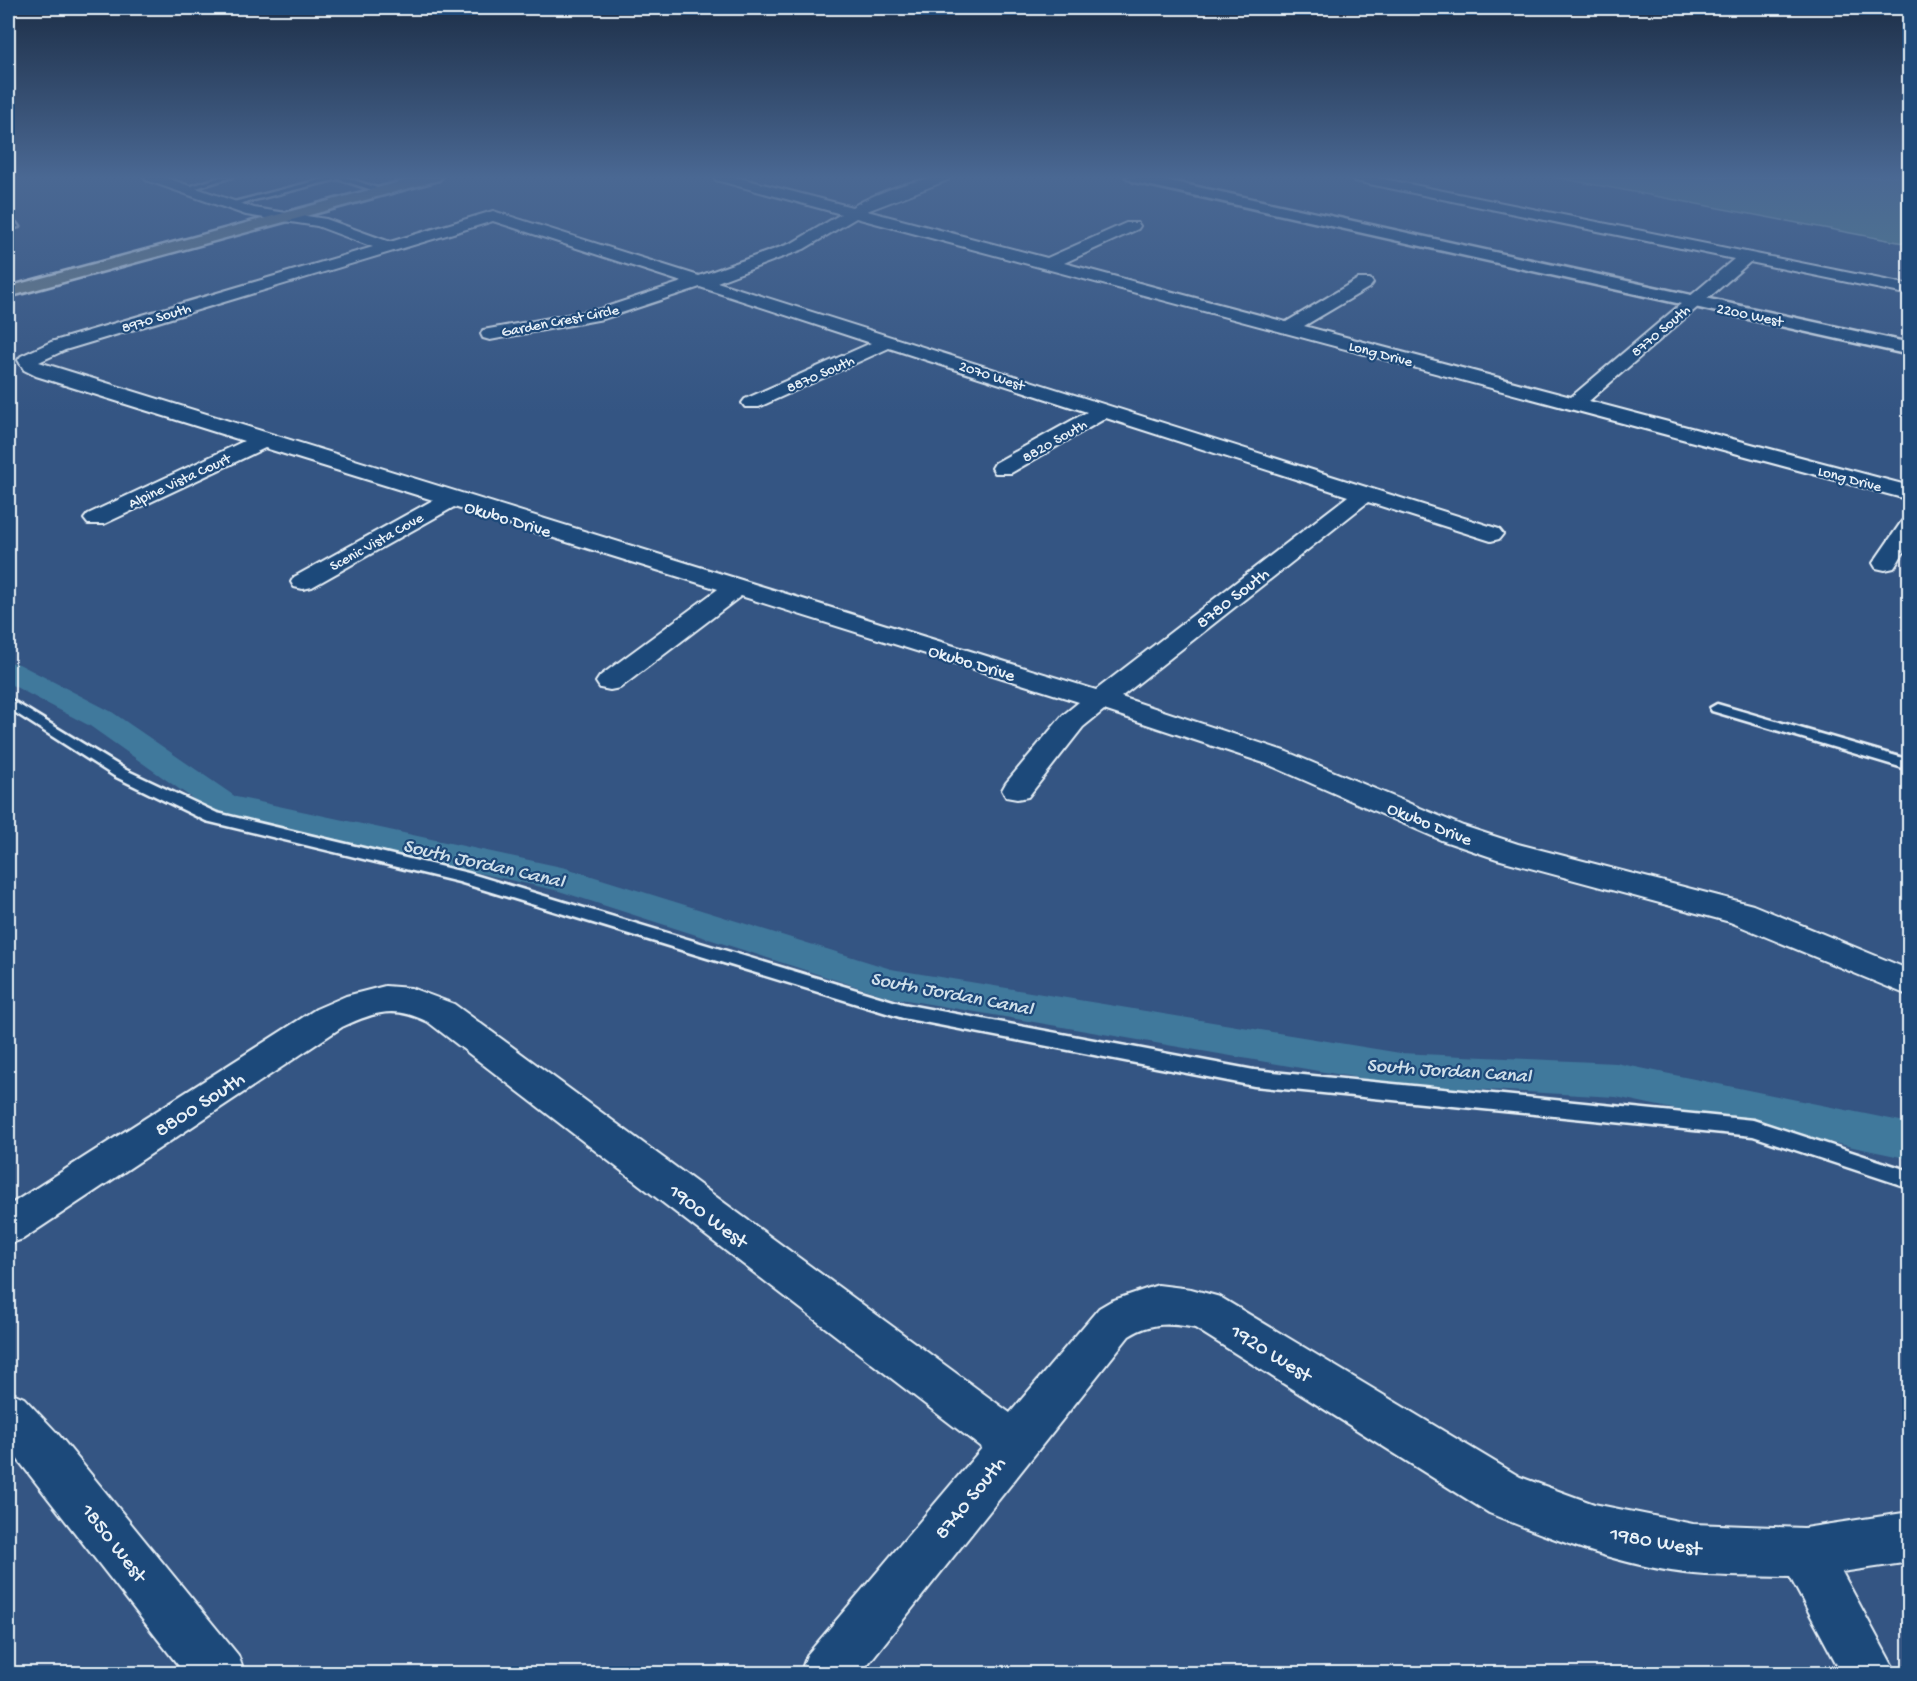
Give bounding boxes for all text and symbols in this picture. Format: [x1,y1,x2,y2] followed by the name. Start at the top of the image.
[120,300,193,338] street label: 8970 South
[1715,300,1786,332] street label: 2200 West
[500,302,621,342] street label: Garden Crest Circle
[1628,302,1695,362] street label: 8770 South
[1347,338,1415,372] street label: Long Drive
[784,352,857,398] street label: 8870 South
[956,358,1028,397] street label: 2070 West
[1019,416,1091,467] street label: 8820 South
[126,449,236,513] street label: Alpine Vista Court
[1816,463,1884,497] street label: Long Drive
[461,497,554,544] street label: Okubo Drive
[327,509,427,576] street label: Scenic Vista Cove
[1193,564,1274,634] street label: 8780 South
[925,641,1018,688] street label: Okubo Drive
[1384,799,1475,852] street label: Okubo Drive
[400,836,568,896] water label: South Jordan Canal
[868,968,1036,1023] water label: South Jordan Canal
[1366,1055,1533,1090] water label: South Jordan Canal
[151,1068,251,1144] street label: 8800 South
[662,1179,753,1257] street label: 1900 West
[1224,1320,1317,1391] street label: 1920 West
[931,1453,1013,1546] street label: 8740 South
[73,1499,152,1590] street label: 1850 West
[1607,1523,1705,1564] street label: 1980 West

